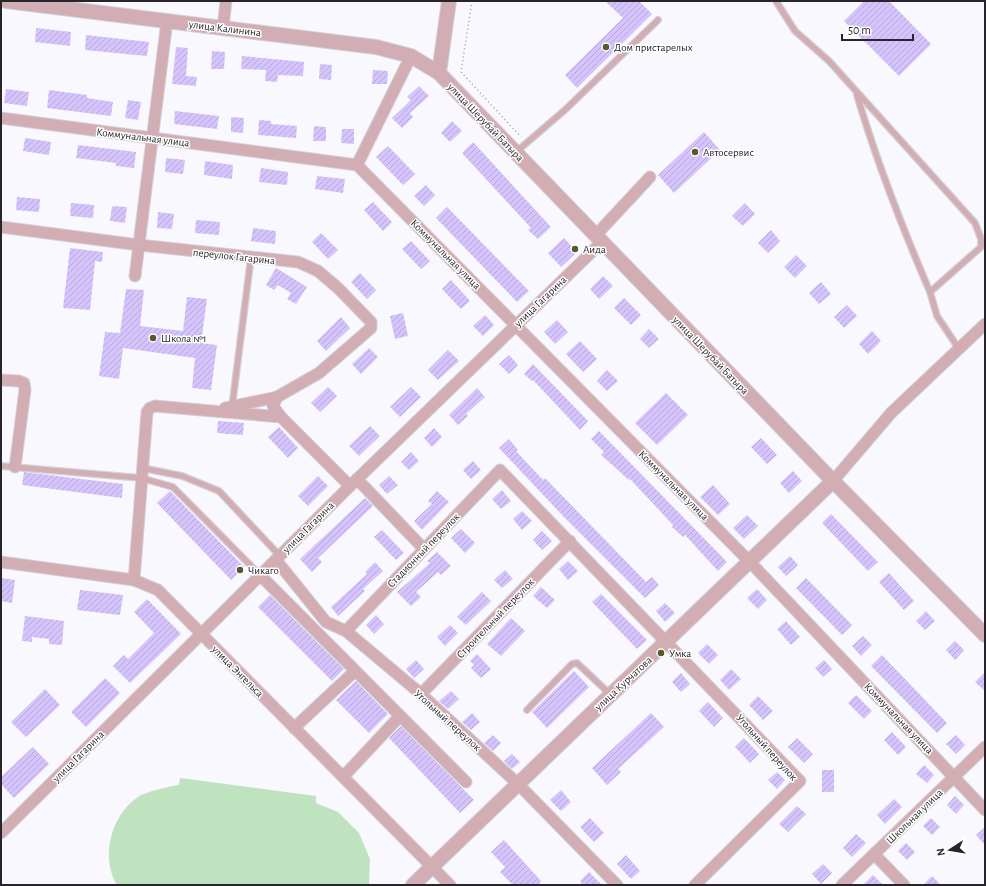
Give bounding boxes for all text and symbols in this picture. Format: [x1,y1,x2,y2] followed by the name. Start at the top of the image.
[842,16,913,42] scale bar
[187,18,262,38] street label: улица Калинина
[848,24,871,36] text: 50 m
[601,42,611,52] marker: Дом пристарелых
[614,42,693,53] place label: Дом пристарелых
[445,80,526,164] street label: улица Шерубай Батыра
[96,126,190,149] street label: Коммунальная улица
[690,147,700,157] marker: Автосервис
[703,147,754,158] place label: Автосервис
[409,217,483,291] street label: Коммунальная улица
[570,244,580,254] marker: Аида
[583,244,606,255] place label: Аида
[192,247,276,266] street label: переулок Гагарина
[511,274,569,330] street label: улица Гагарина
[670,313,751,397] street label: улица Шерубай Батыра
[148,333,158,343] marker: Школа №1
[161,333,207,344] place label: Школа №1
[637,448,711,522] street label: Коммунальная улица
[280,500,336,556] street label: улица Гагарина
[385,511,462,590] street label: Стадионный переулок
[235,565,245,575] marker: Чикаго
[248,565,279,576] place label: Чикаго
[454,576,536,660] street label: Строительный переулок
[209,643,266,699] street label: улица Энгельса
[656,648,666,658] marker: Умка
[669,648,691,659] place label: Умка
[592,654,654,713] street label: улица Курчатова
[862,681,935,756] street label: Коммунальная улица
[412,688,483,753] street label: Угольный переулок
[734,712,799,783] street label: Угольный переулок
[50,729,106,785] street label: улица Гагарина
[884,787,945,846] street label: Школьная улица
[930,830,970,870] north arrow
[935,847,947,857] text: N

